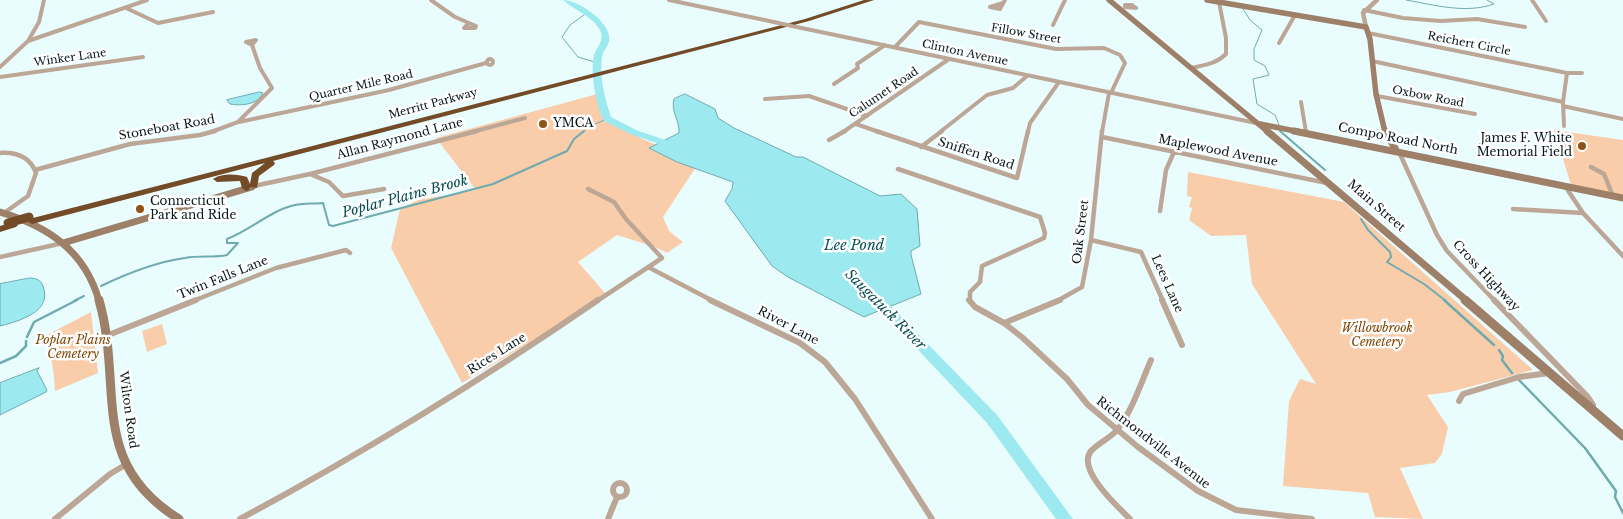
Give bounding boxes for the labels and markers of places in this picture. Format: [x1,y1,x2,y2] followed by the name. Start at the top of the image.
[553,117,594,131] place label: YMCA
[537,118,549,130] marker: YMCA
[1477,132,1572,160] place label: James F. White Memorial Field
[1576,140,1588,152] marker: James F. White Memorial Field
[150,195,236,223] place label: Connecticut Park and Ride
[134,203,146,215] marker: Connecticut Park and Ride

